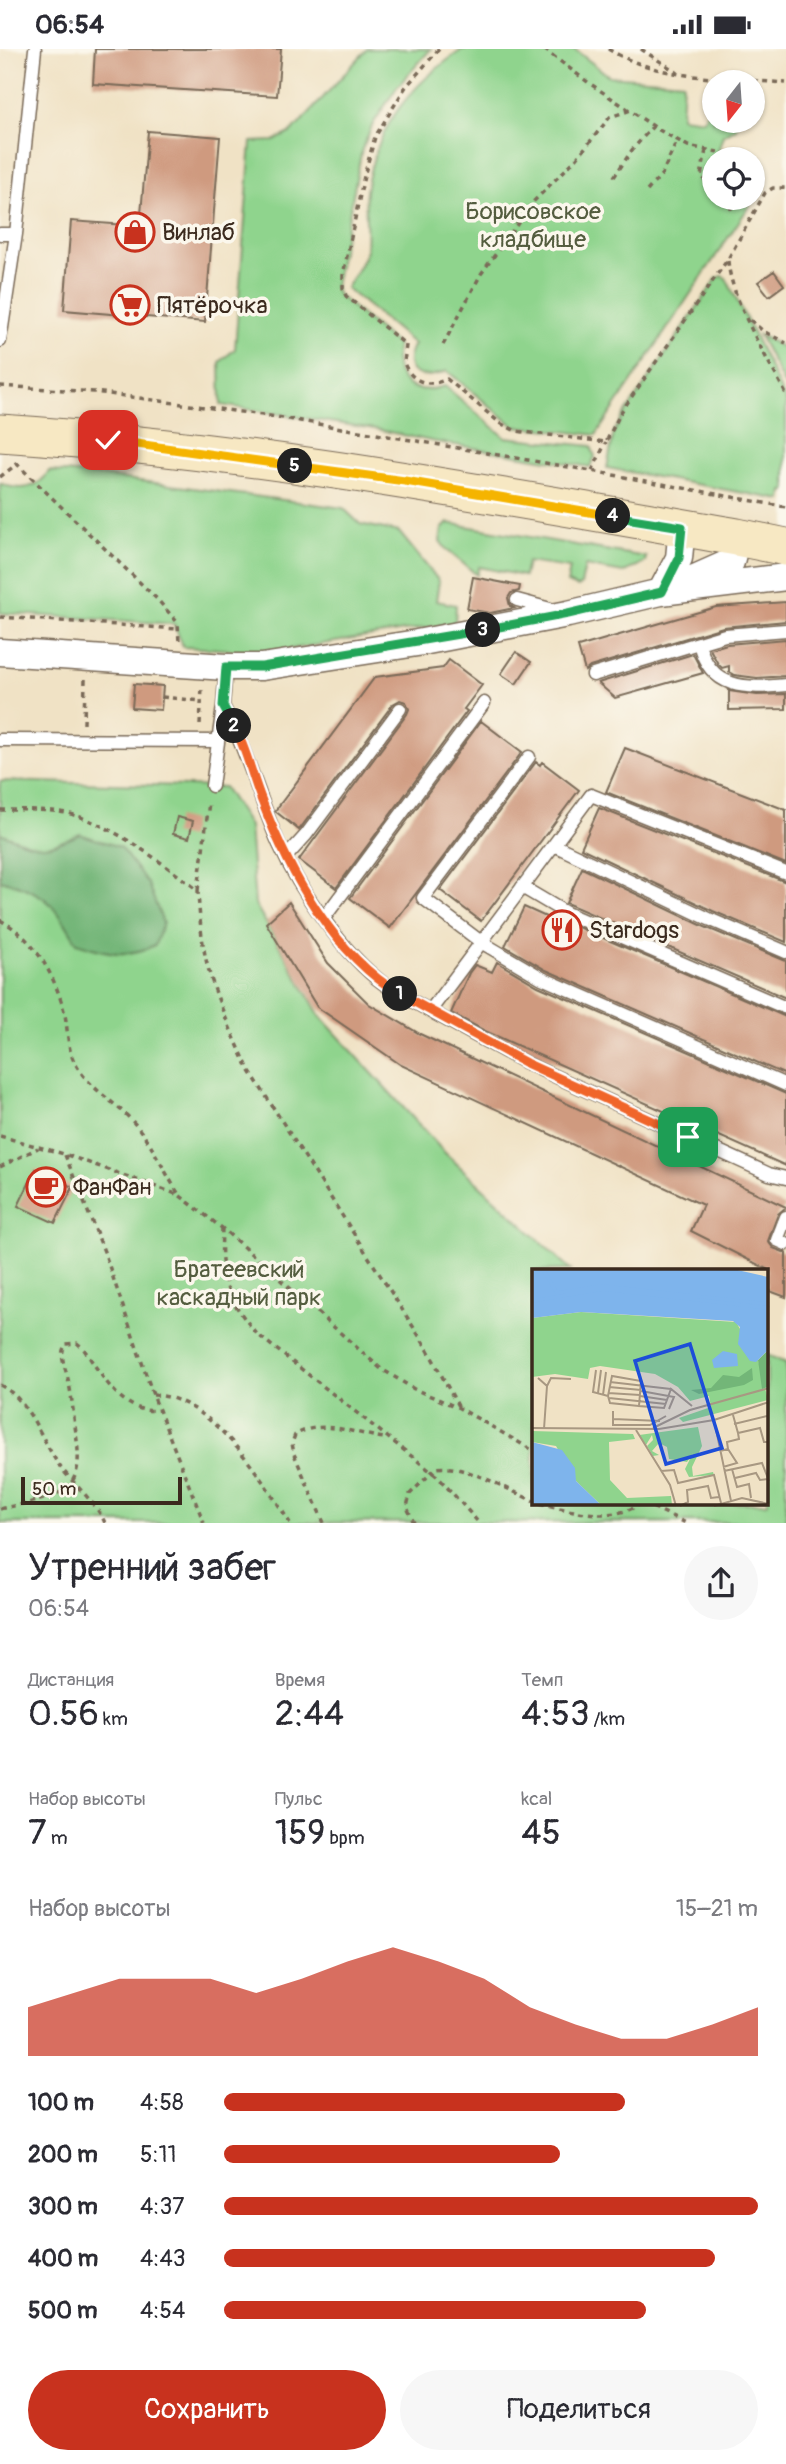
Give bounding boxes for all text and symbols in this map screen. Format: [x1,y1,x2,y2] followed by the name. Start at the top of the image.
[35,9,104,41] text: 06:54
[702,70,765,133] north arrow
[702,70,765,210] map controls
[702,147,765,210] button: locate
[465,197,601,254] park label: Борисовское кладбище
[114,211,156,253] shop icon: Винлаб
[162,218,235,247] place label: Винлаб
[109,284,151,326] supermarket icon: Пятёрочка
[157,291,268,320] place label: Пятёрочка
[78,410,138,470] pin
[89,421,127,459] icon: check
[278,449,312,483] pin: 5
[289,453,300,477] text: 5
[596,498,630,533] pin: 4
[607,503,618,527] text: 4
[466,613,500,647] pin: 3
[477,617,488,641] text: 3
[216,709,252,743] pin: 2
[228,713,239,737] text: 2
[541,909,583,951] restaurant icon: Stardogs
[589,916,679,945] place label: Stardogs
[382,977,418,1011] pin: 1
[396,981,403,1005] text: 1
[658,1107,718,1167] pin
[669,1118,707,1156] icon: arrive
[25,1166,67,1208] cafe icon: ФанФан
[73,1173,151,1202] place label: ФанФан
[157,1255,321,1312] park label: Братеевский каскадный парк
[532,1269,768,1505] inset map
[21,1473,182,1505] scale bar
[32,1477,76,1501] text: 50 m
[28,1544,276,1592] text: Утренний забег
[684,1546,758,1620] button: share
[28,1594,89,1623] text: 06:54
[28,1668,114,1692] text: Дистанция
[275,1668,325,1692] text: Время
[521,1668,563,1692] text: Темп
[28,1692,99,1736] text: 0.56
[275,1692,344,1736] text: 2:44
[521,1692,589,1736] text: 4:53
[99,1707,128,1731] text: km
[589,1707,625,1731] text: /km
[28,1787,146,1811] text: Набор высоты
[275,1787,323,1811] text: Пульс
[521,1787,552,1811] text: kcal
[28,1811,47,1855] text: 7
[275,1811,325,1855] text: 159
[521,1811,561,1855] text: 45
[47,1826,68,1850] text: m
[325,1826,365,1850] text: bpm
[28,1894,170,1923] text: Набор высоты
[676,1894,758,1923] text: 15–21 m
[28,2088,94,2117] text: 100 m
[140,2088,184,2117] text: 4:58
[28,2140,98,2169] text: 200 m
[140,2140,177,2169] text: 5:11
[28,2192,98,2221] text: 300 m
[140,2192,184,2221] text: 4:37
[28,2244,98,2273] text: 400 m
[140,2244,186,2273] text: 4:43
[28,2296,97,2325] text: 500 m
[140,2296,185,2325] text: 4:54
[28,2370,386,2450] button: Сохранить
[400,2370,758,2450] button: Поделиться

